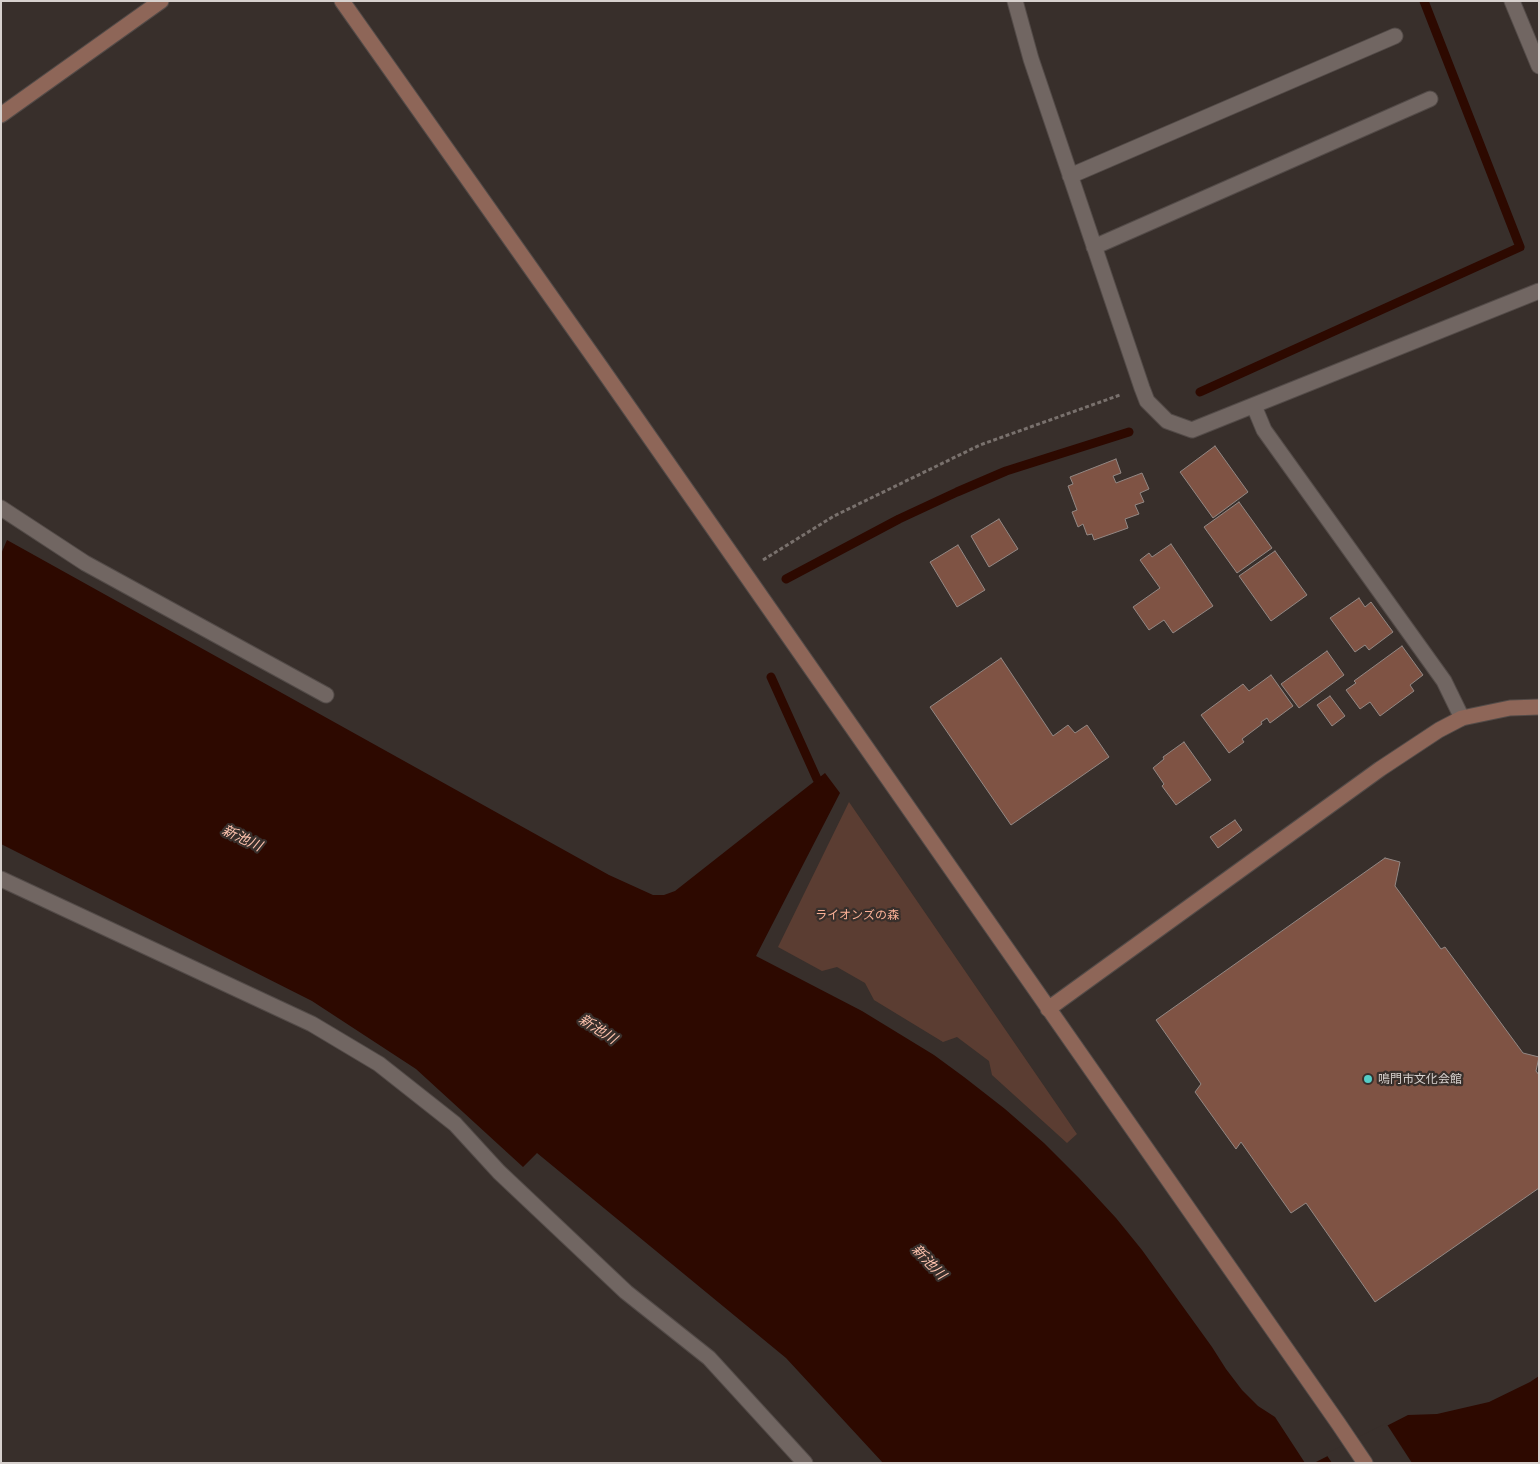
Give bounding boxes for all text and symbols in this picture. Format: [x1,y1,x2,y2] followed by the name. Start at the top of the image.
[219,822,265,854] water label: 新池川
[815,908,899,922] park label: ライオンズの森
[576,1011,620,1047] water label: 新池川
[1378,1072,1462,1086] place label: 鳴門市文化会館
[1362,1073,1374,1085] marker: 鳴門市文化会館
[908,1241,950,1283] water label: 新池川

